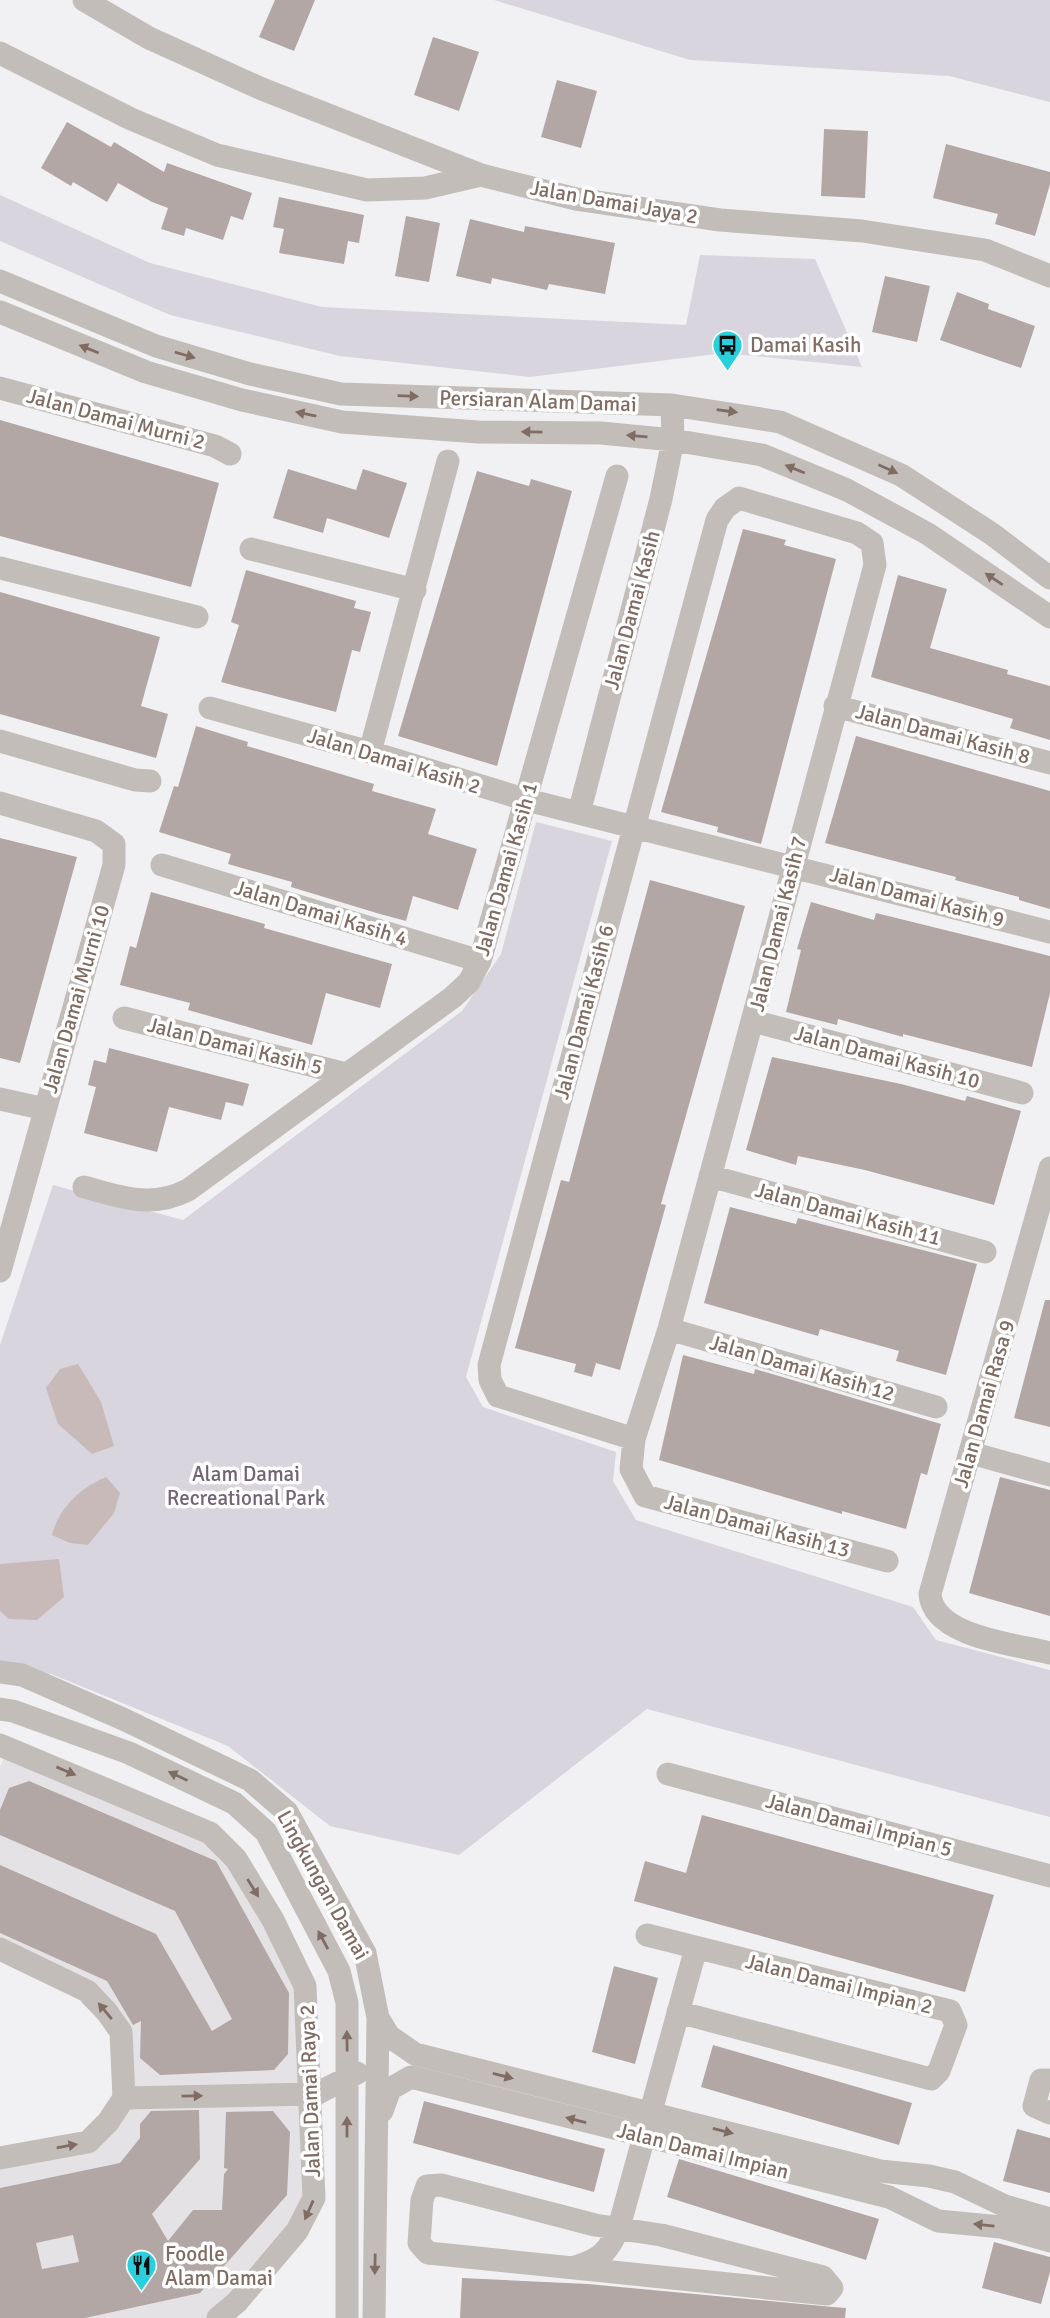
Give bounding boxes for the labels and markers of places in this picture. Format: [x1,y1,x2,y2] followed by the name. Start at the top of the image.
[710,328,744,372] bus stop icon: Damai Kasih
[750,332,861,358] place label: Damai Kasih
[165,2241,273,2291] place label: Foodle Alam Damai
[125,2249,159,2293] restaurant icon: Foodle Alam Damai

